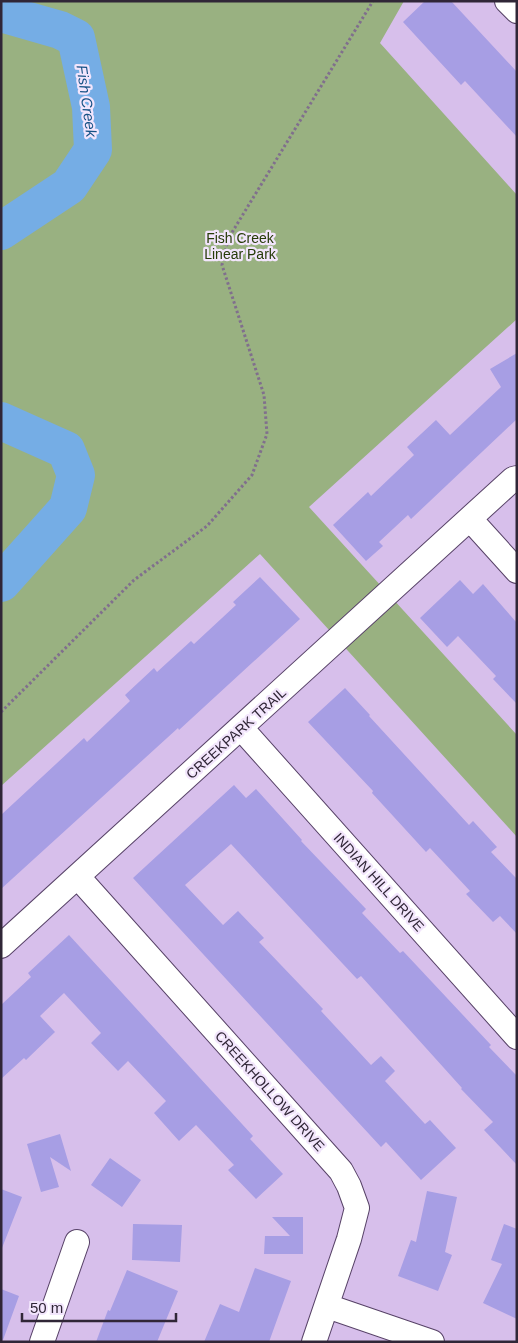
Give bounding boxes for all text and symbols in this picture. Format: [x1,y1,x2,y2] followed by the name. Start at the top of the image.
[74,64,101,140] water label: Fish Creek
[204,230,277,262] park label: Fish Creek Linear Park
[183,684,289,782] street label: CREEKPARK TRAIL
[331,829,427,935] street label: INDIAN HILL DRIVE
[212,1028,328,1154] street label: CREEKHOLLOW DRIVE
[22,1290,176,1322] scale bar
[30,1299,63,1316] text: 50 m

